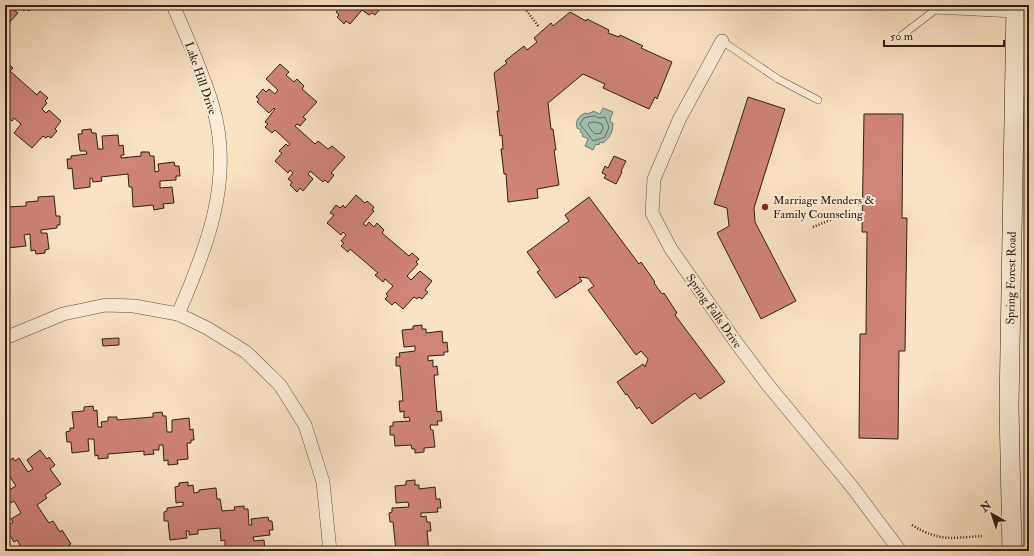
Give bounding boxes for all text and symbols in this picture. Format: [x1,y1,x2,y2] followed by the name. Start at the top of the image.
[884,22,1004,48] scale bar
[890,29,914,44] text: 50 m
[181,40,220,116] street label: Lake Hill Drive
[773,193,875,222] place label: Marriage Menders & Family Counseling
[760,202,770,212] marker: Marriage Menders & Family Counseling
[1003,231,1020,325] street label: Spring Forest Road
[682,271,745,351] street label: Spring Falls Drive
[972,494,1012,534] north arrow
[977,498,995,515] text: N

